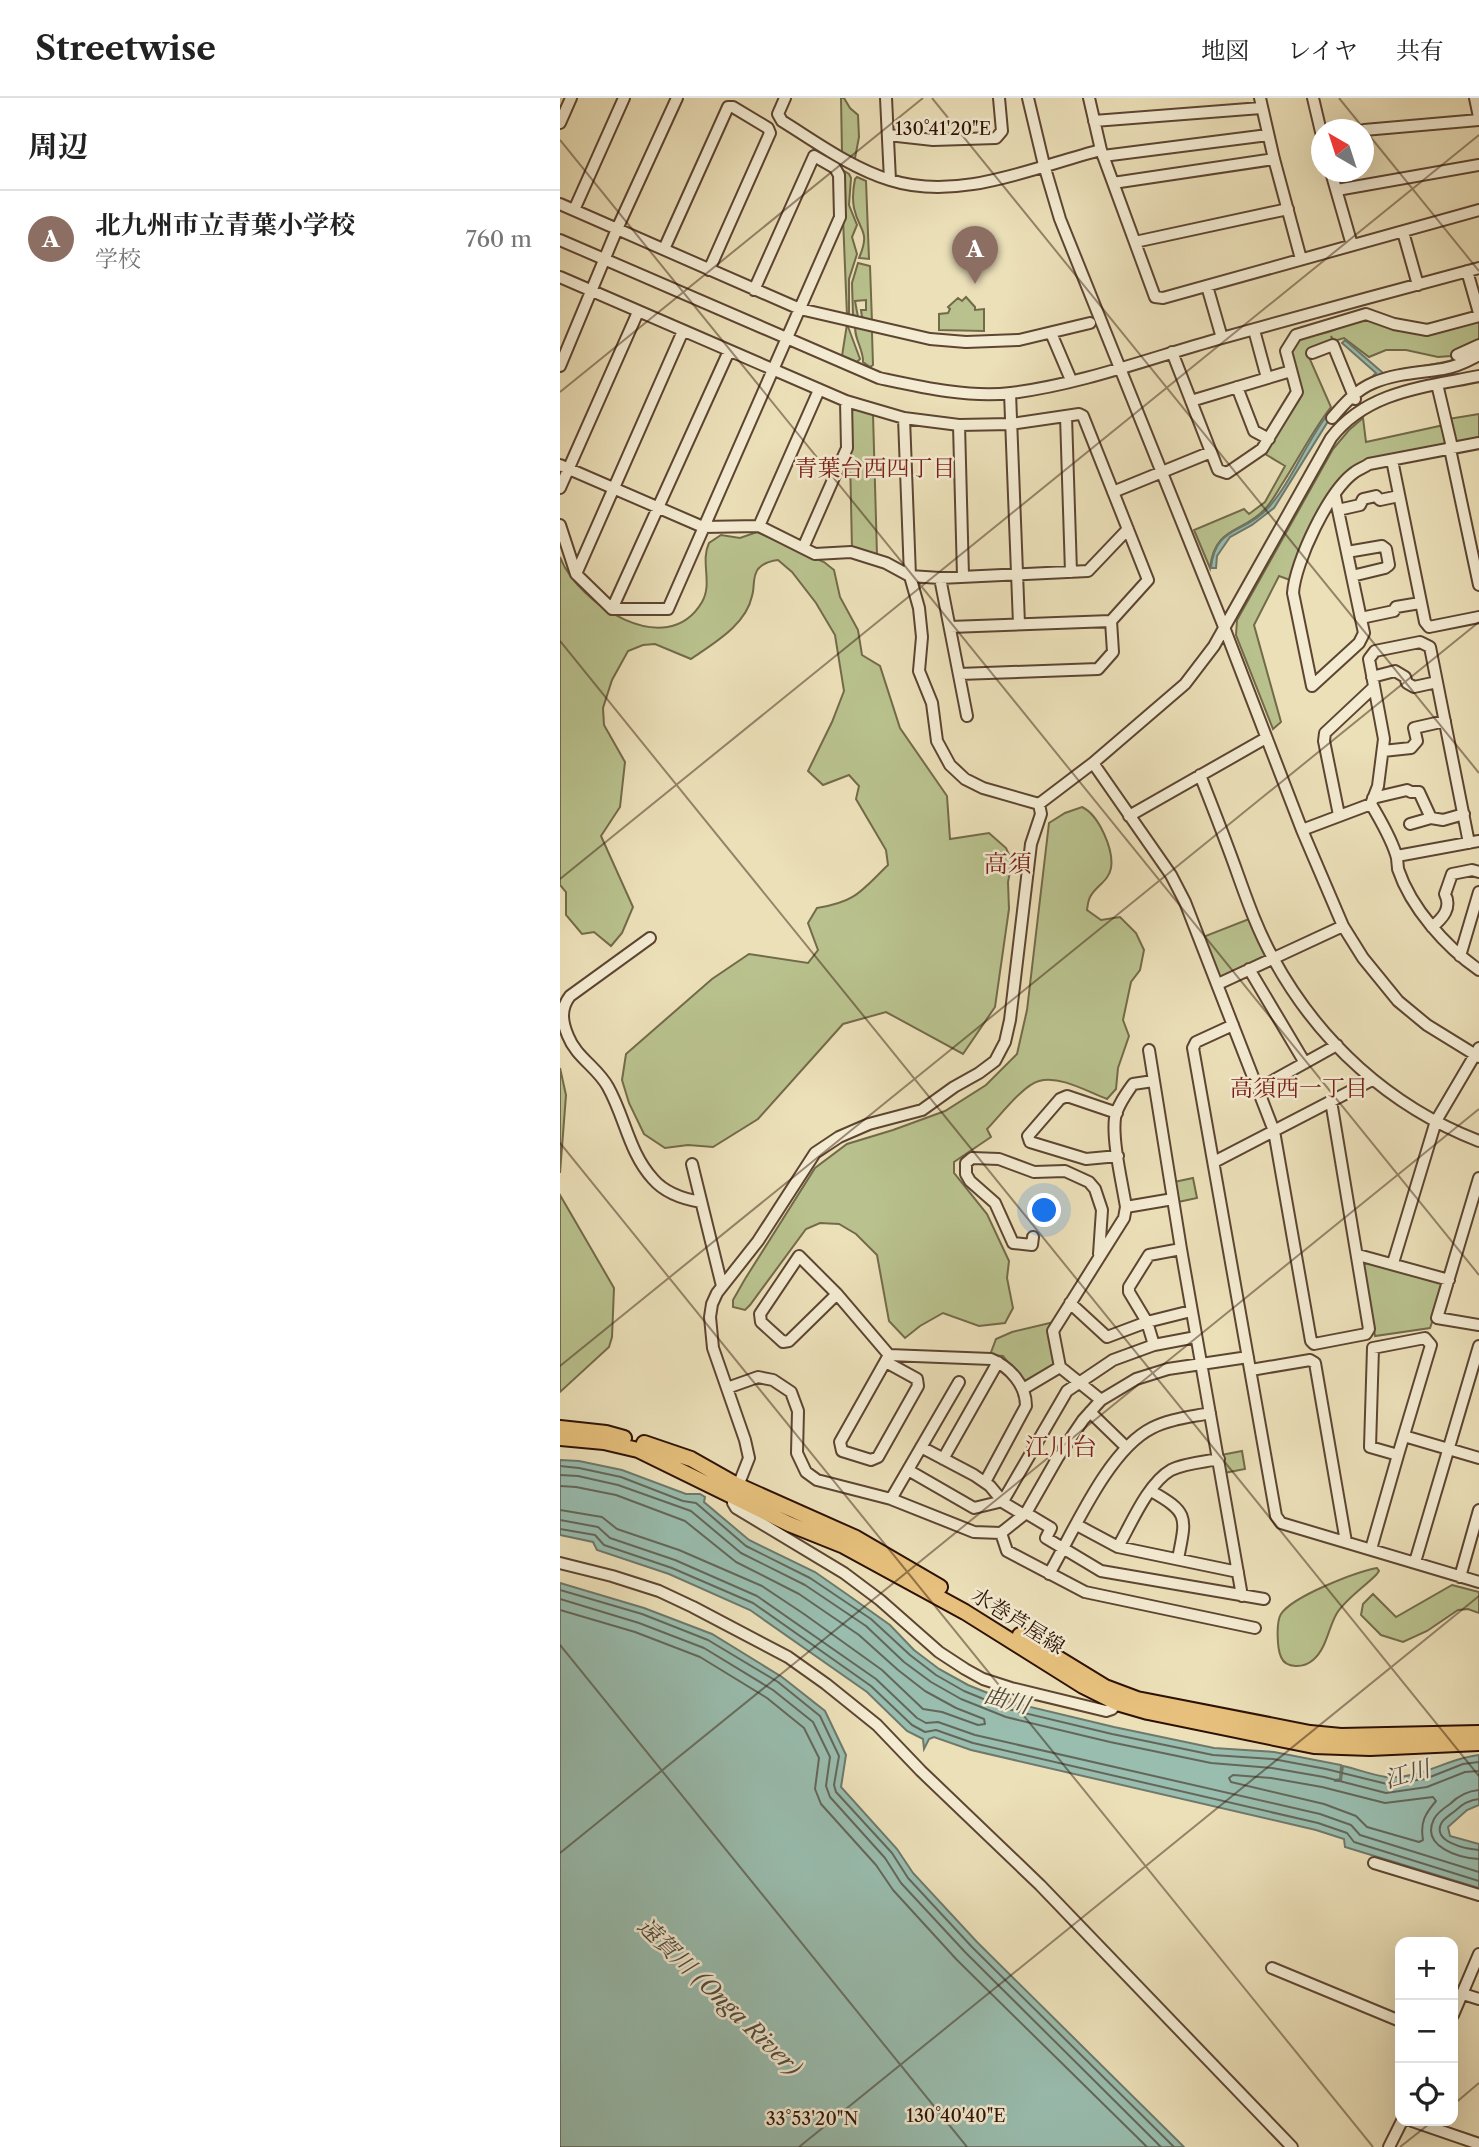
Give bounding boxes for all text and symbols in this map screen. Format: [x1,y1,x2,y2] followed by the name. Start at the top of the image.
[35,28,216,69] text: Streetwise
[1201,36,1249,65] text: 地図
[1287,36,1358,65] text: レイヤ
[1396,36,1444,65] text: 共有
[895,118,991,140] text: 130°41'20"E
[1311,119,1374,182] north arrow
[28,128,88,165] text: 周辺
[95,209,355,241] text: 北九州市立青葉小学校
[42,225,60,253] text: A
[466,225,532,253] text: 760 m
[952,226,998,284] pin: A
[95,245,141,273] text: 学校
[795,454,956,482] district label: 青葉台西四丁目
[984,849,1032,878] district label: 高須
[1230,1074,1368,1102] district label: 高須西一丁目
[1027,1193,1061,1227] your location
[1025,1432,1097,1461] district label: 江川台
[967,1582,1069,1659] street label: 水巻芦屋線
[981,1681,1036,1720] water label: 曲川
[1381,1753,1436,1794] water label: 江川
[632,1912,808,2082] water label: 遠賀川 (Onga River)
[1395,1937,1458,2126] map controls
[1395,1937,1458,2000] button: +
[1395,2000,1458,2063] button: −
[1395,2063,1458,2126] button: locate
[906,2105,1006,2127] text: 130°40'40"E
[766,2108,858,2130] text: 33°53'20"N

